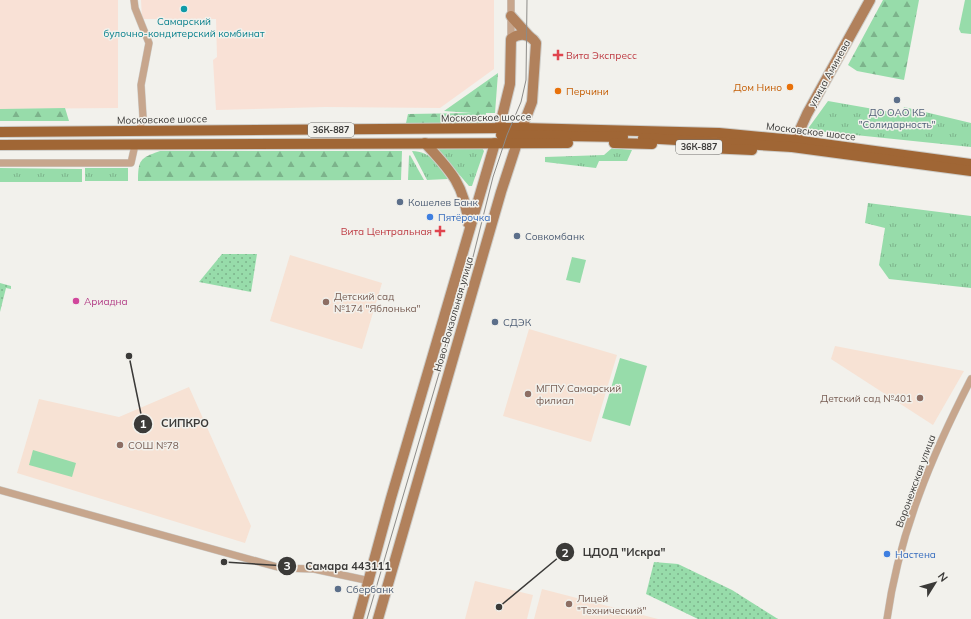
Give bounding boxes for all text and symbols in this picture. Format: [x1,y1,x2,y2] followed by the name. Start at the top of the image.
[179,4,189,14] marker: Самарский булочно-кондитерский комбинат
[103,15,265,40] place label: Самарский булочно-кондитерский комбинат
[806,37,853,109] street label: улица Аминева
[566,49,637,62] place label: Вита Экспресс
[553,50,563,60] marker: Вита Экспресс
[733,81,782,94] place label: Дом Нино
[785,82,795,92] marker: Дом Нино
[566,85,609,98] place label: Перчини
[553,86,563,96] marker: Перчини
[892,95,902,105] marker: ДО ОАО КБ "Солидарность"
[859,106,935,131] place label: ДО ОАО КБ "Солидарность"
[441,110,532,125] street label: Московское шоссе
[117,112,208,127] street label: Московское шоссе
[765,120,857,144] street label: Московское шоссе
[308,123,354,137] road number: 36К-887
[676,140,722,154] road number: 36К-887
[408,196,478,209] place label: Кошелев Банк
[395,197,405,207] marker: Кошелев Банк
[438,211,490,224] place label: Пятёрочка
[425,212,435,222] marker: Пятёрочка
[341,225,432,238] place label: Вита Центральная
[435,226,445,236] marker: Вита Центральная
[525,230,585,243] place label: Совкомбанк
[512,231,522,241] marker: Совкомбанк
[431,255,476,373] street label: Ново-Вокзальная улица
[334,290,421,315] place label: Детский сад №174 "Яблонька"
[84,295,128,308] place label: Ариадна
[71,296,81,306] marker: Ариадна
[321,297,331,307] marker: Детский сад №174 "Яблонька"
[503,316,532,329] place label: СДЭК
[490,317,500,327] marker: СДЭК
[536,382,621,407] place label: МГПУ Самарский филиал
[523,389,533,399] marker: МГПУ Самарский филиал
[820,392,912,405] place label: Детский сад №401
[915,393,925,403] marker: Детский сад №401
[133,412,217,435] callout: СИПКРО
[139,416,147,431] text: 1
[161,416,209,430] text: СИПКРО
[893,433,938,529] street label: Воронежская улица
[128,439,179,452] place label: СОШ №78
[115,440,125,450] marker: СОШ №78
[555,541,673,564] callout: ЦДОД "Искра"
[561,545,569,560] text: 2
[583,545,665,559] text: ЦДОД "Искра"
[895,548,936,561] place label: Настена
[882,549,892,559] marker: Настена
[277,554,399,577] callout: Самара 443111
[283,558,291,573] text: 3
[305,559,391,573] text: Самара 443111
[915,563,955,603] north arrow
[935,569,951,585] text: N
[346,583,394,596] place label: Сбербанк
[333,584,343,594] marker: Сбербанк
[577,592,647,617] place label: Лицей "Технический"
[564,599,574,609] marker: Лицей "Технический"

